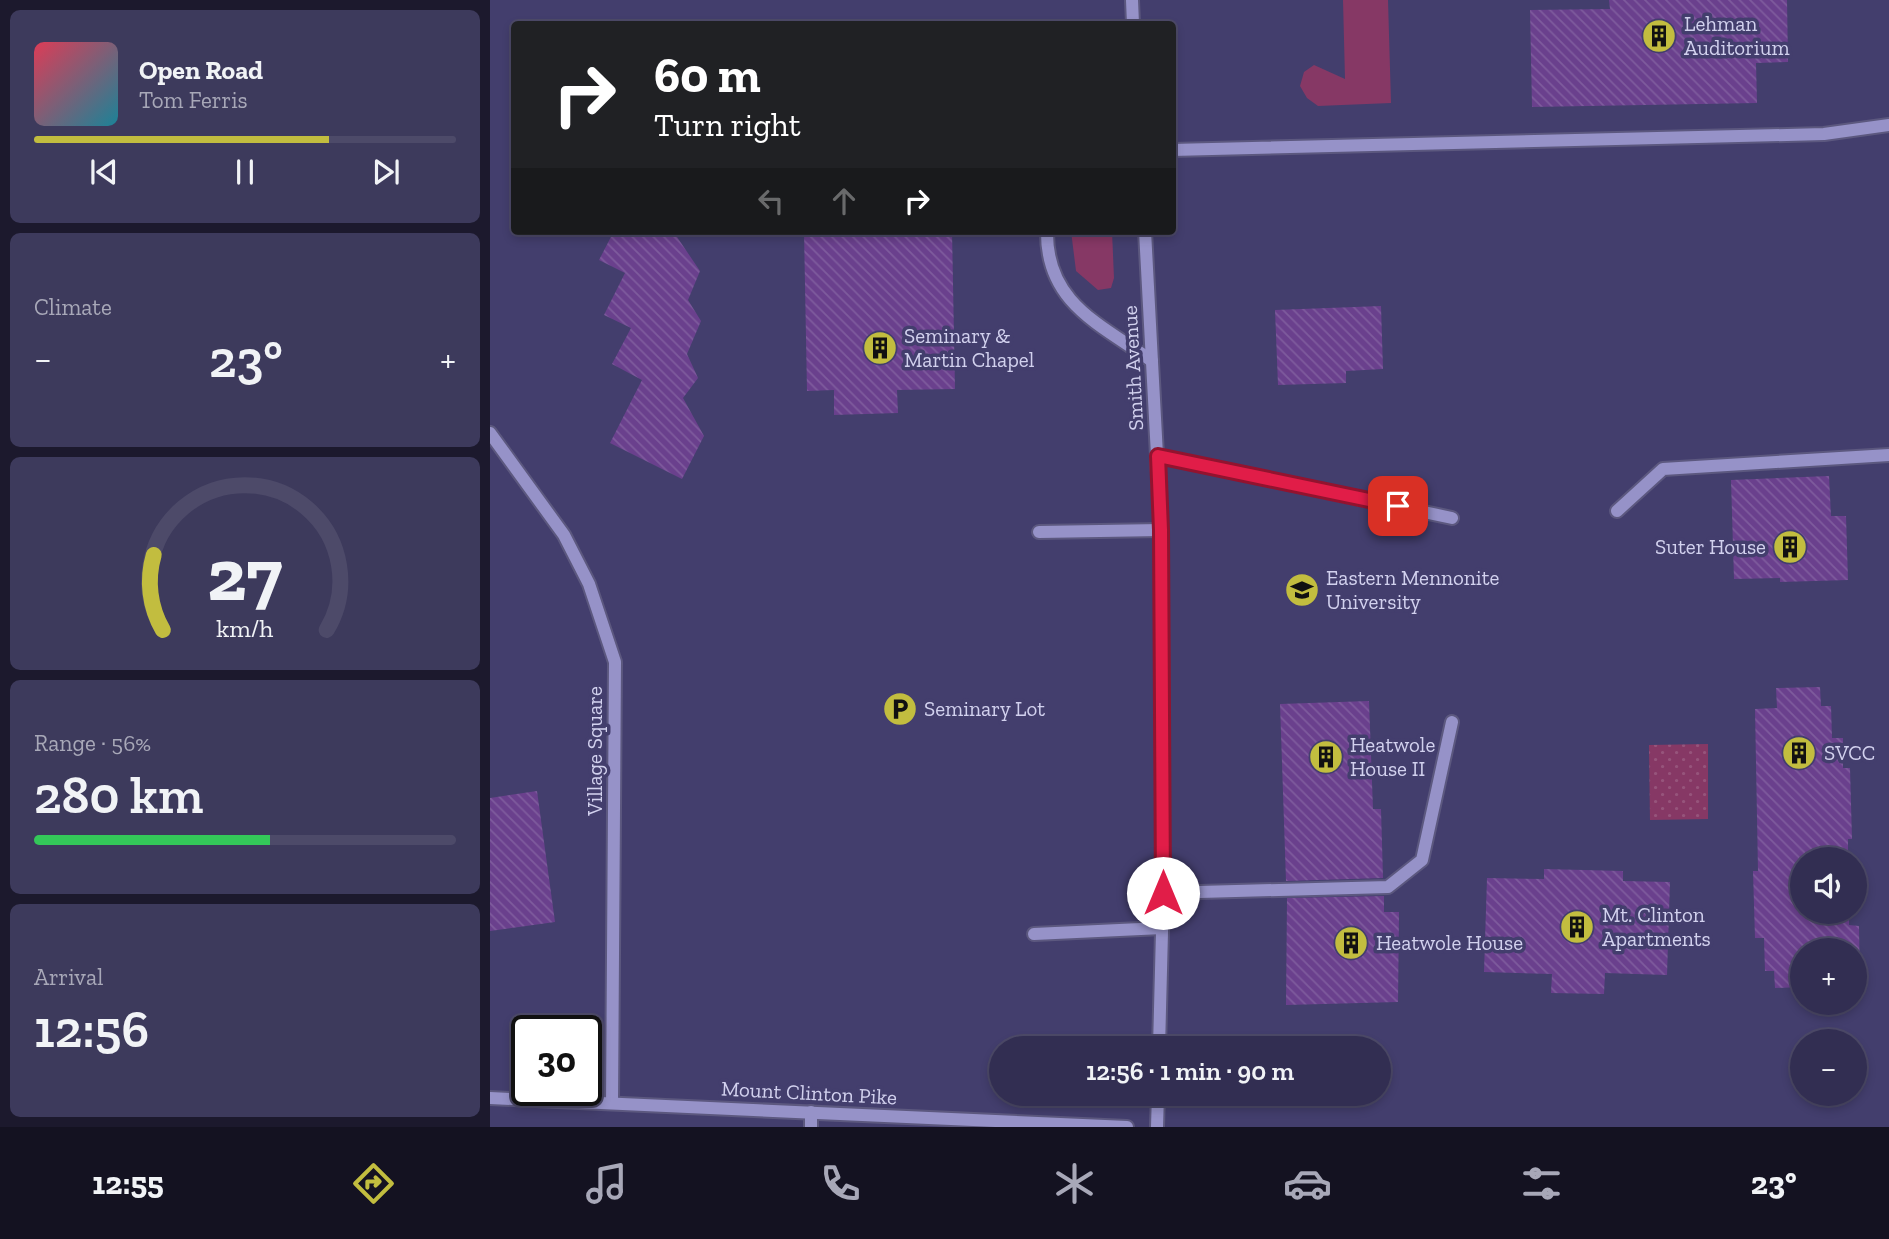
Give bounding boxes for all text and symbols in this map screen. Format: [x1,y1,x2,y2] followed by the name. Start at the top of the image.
[1684,11,1790,60] place label: Lehman Auditorium
[1640,17,1678,55] building icon: Lehman Auditorium
[654,46,761,105] text: 60 m
[539,49,630,140] icon: right
[139,54,263,86] text: Open Road
[139,86,248,114] text: Tom Ferris
[654,106,801,144] text: Turn right
[85,153,123,191] icon: previous
[226,153,264,191] icon: pause
[367,153,405,191] icon: next
[752,182,790,220] icon: left
[825,182,863,220] icon: ahead
[898,182,936,220] icon: right
[34,293,112,321] text: Climate
[1117,305,1148,431] street label: Smith Avenue
[904,323,1035,372] place label: Seminary & Martin Chapel
[209,328,283,390] text: 23°
[861,329,899,367] building icon: Seminary & Martin Chapel
[34,336,52,382] text: −
[440,336,456,382] text: +
[1368,476,1428,536] pin
[1379,487,1417,525] icon: arrive
[1771,528,1809,566] building icon: Suter House
[207,531,283,619] text: 27
[1655,534,1766,559] place label: Suter House
[1326,565,1499,614] place label: Eastern Mennonite University
[1283,571,1321,609] school or university icon: Eastern Mennonite University
[216,612,274,642] text: km/h
[582,686,607,817] street label: Village Square
[881,690,919,728] parking icon: Seminary Lot
[924,696,1045,721] place label: Seminary Lot
[34,729,151,757] text: Range · 56%
[1350,732,1435,781] place label: Heatwole House II
[1780,734,1818,772] building icon: SVCC
[1307,738,1345,776] building icon: Heatwole House II
[1824,740,1875,765] place label: SVCC
[34,764,203,826] text: 280 km
[1790,847,1867,1106] map controls
[1790,847,1867,924] button: sound
[1126,856,1200,930] position arrow
[1602,902,1711,951] place label: Mt. Clinton Apartments
[1558,908,1596,946] building icon: Mt. Clinton Apartments
[1332,924,1370,962] building icon: Heatwole House
[1376,930,1523,955] place label: Heatwole House
[1790,938,1867,1015] button: +
[34,963,103,991] text: Arrival
[34,998,149,1060] text: 12:56
[511,1015,602,1106] speed limit sign: 30
[1790,1029,1867,1106] button: −
[1086,1055,1294,1087] text: 12:56 · 1 min · 90 m
[721,1075,898,1110] street label: Mount Clinton Pike
[349,1159,398,1208] icon: directions
[582,1159,631,1208] icon: music
[816,1159,865,1208] icon: phone
[1050,1159,1099,1208] icon: climate
[1283,1159,1332,1208] icon: car
[1517,1159,1566,1208] icon: filters
[92,1164,164,1202] text: 12:55
[1751,1164,1797,1202] text: 23°

